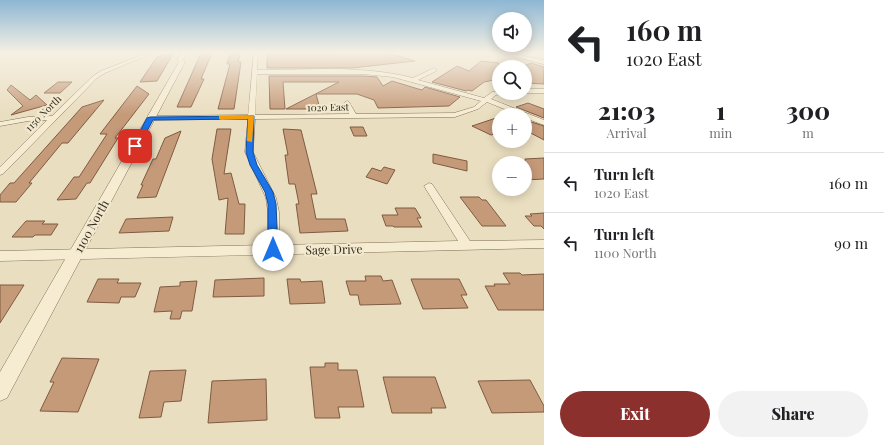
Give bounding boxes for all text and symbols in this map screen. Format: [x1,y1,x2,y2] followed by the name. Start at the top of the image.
[626,11,702,48] text: 160 m
[492,12,532,196] map controls
[492,12,532,52] button: sound
[560,16,612,68] icon: left
[626,47,702,71] text: 1020 East
[492,60,532,100] button: search
[22,92,64,134] street label: 1150 North
[598,94,655,126] text: 21:03
[716,94,725,126] text: 1
[786,94,830,126] text: 300
[307,100,350,114] street label: 1020 East
[492,108,532,148] button: +
[607,124,647,141] text: Arrival
[709,124,732,141] text: min
[802,124,814,141] text: m
[118,129,152,163] pin
[124,135,146,157] icon: arrive
[492,156,532,196] button: −
[594,164,655,184] text: Turn left
[560,172,582,194] icon: left
[829,173,868,193] text: 160 m
[594,184,649,201] text: 1020 East
[70,197,112,255] street label: 1100 North
[594,224,655,244] text: Turn left
[252,229,294,271] position arrow
[560,232,582,254] icon: left
[834,233,868,253] text: 90 m
[305,241,363,257] street label: Sage Drive
[594,244,657,261] text: 1100 North
[560,391,710,437] button: Exit
[718,391,868,437] button: Share

